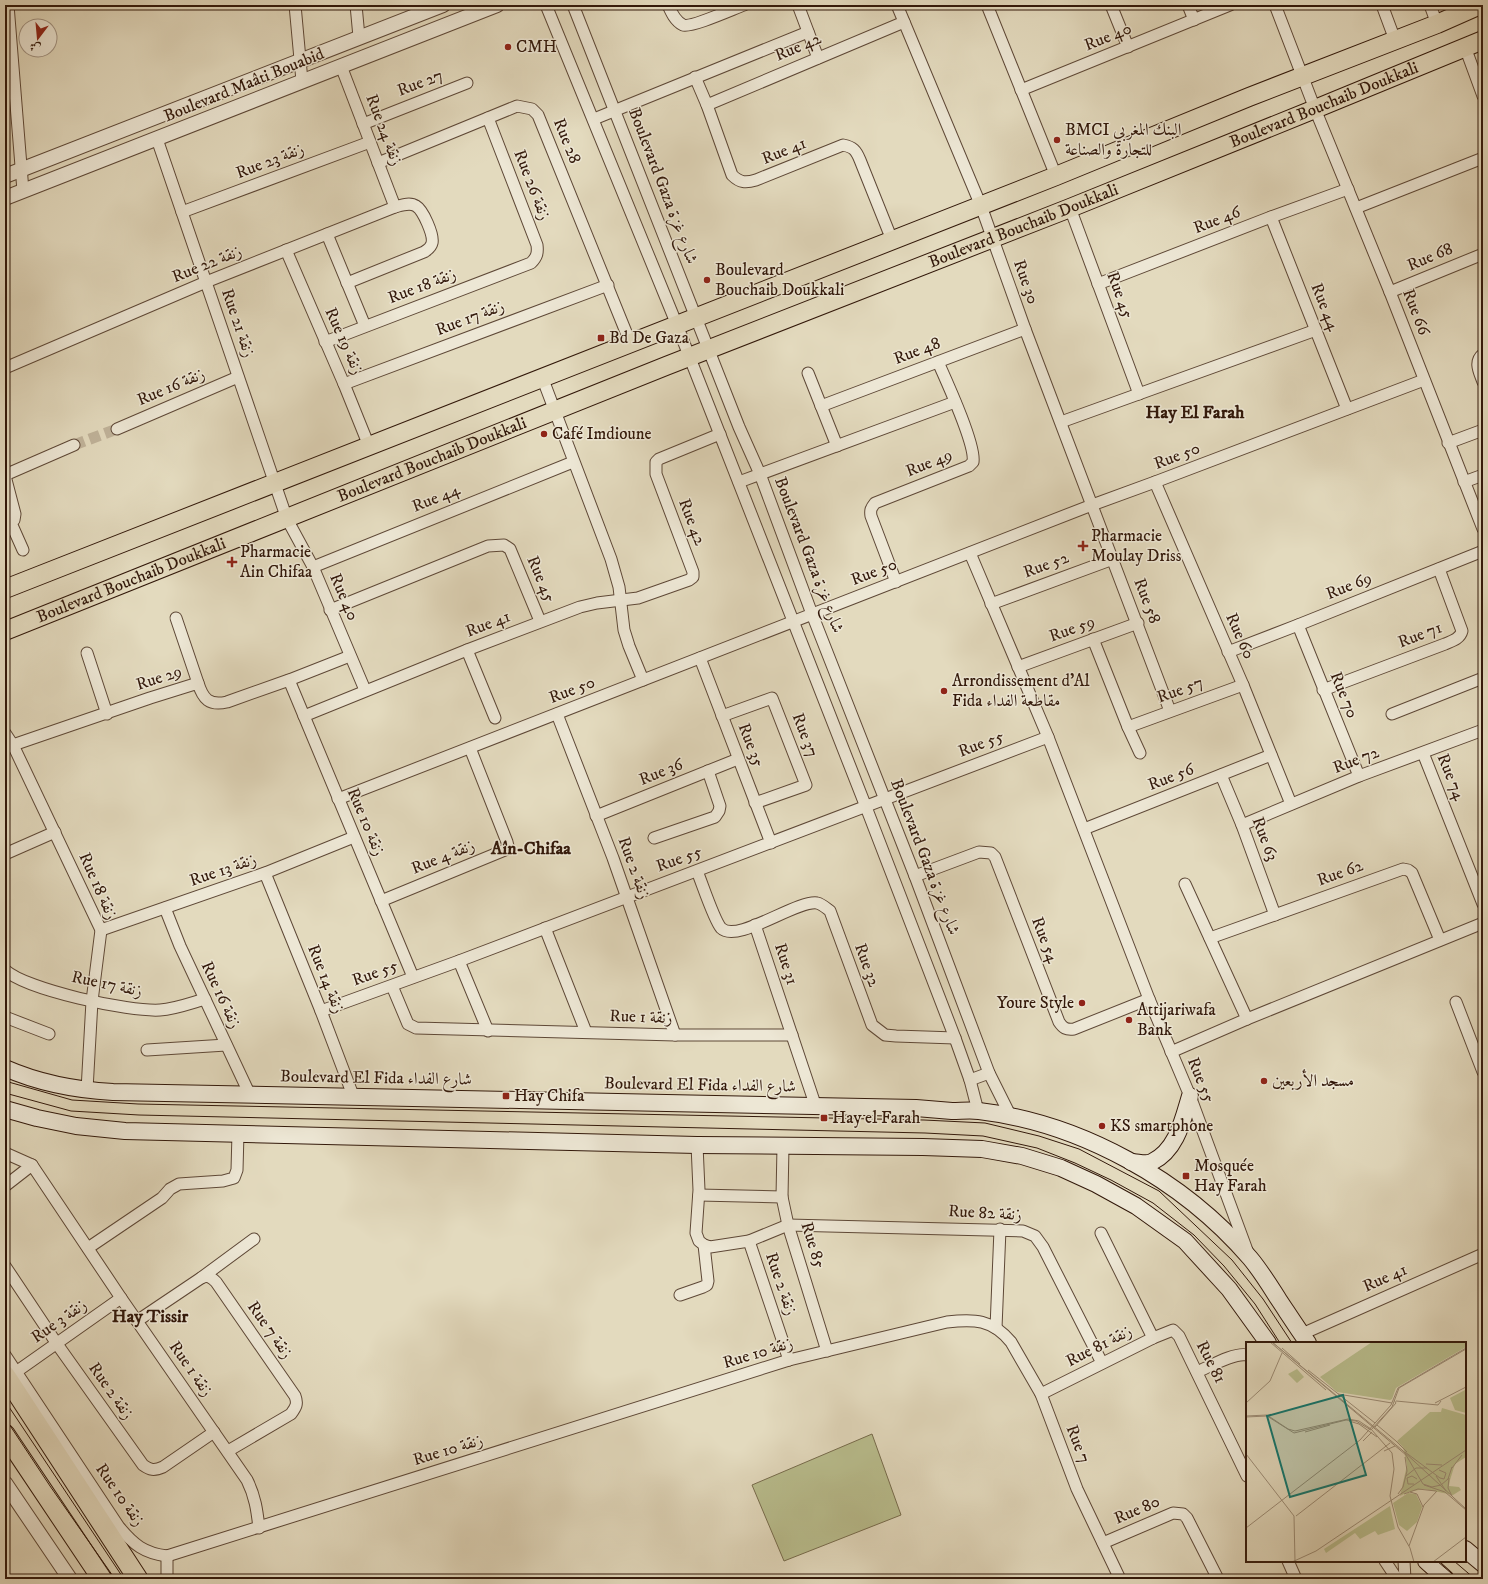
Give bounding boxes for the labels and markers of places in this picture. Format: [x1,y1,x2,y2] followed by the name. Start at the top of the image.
[516,36,557,58] place label: CMH
[503,42,513,52] marker: CMH
[1065,119,1182,161] place label: BMCI البنك المغربي للتجارة والصناعة
[1052,135,1062,145] marker: BMCI البنك المغربي للتجارة والصناعة
[715,259,844,301] place label: Boulevard Bouchaib Doukkali
[702,275,712,285] marker: Boulevard Bouchaib Doukkali
[609,327,690,349] place label: Bd De Gaza
[596,333,606,343] marker: Bd De Gaza
[552,423,652,445] place label: Café Imdioune
[539,429,549,439] marker: Café Imdioune
[1091,525,1182,567] place label: Pharmacie Moulay Driss
[240,541,313,583] place label: Pharmacie Ain Chifaa
[1078,541,1088,551] marker: Pharmacie Moulay Driss
[227,557,237,567] marker: Pharmacie Ain Chifaa
[952,670,1090,712] place label: Arrondissement d'Al Fida مقاطعة الفداء
[939,686,949,696] marker: Arrondissement d'Al Fida مقاطعة الفداء
[997,992,1074,1014] place label: Youre Style
[1077,998,1087,1008] marker: Youre Style
[1137,999,1217,1041] place label: Attijariwafa Bank
[1124,1015,1134,1025] marker: Attijariwafa Bank
[1272,1069,1354,1092] place label: مسجد الأربعين
[1259,1076,1269,1086] marker: مسجد الأربعين
[514,1085,585,1107] place label: Hay Chifa
[501,1091,511,1101] marker: Hay Chifa
[832,1107,921,1129] place label: Hay el Farah
[819,1113,829,1123] marker: Hay el Farah
[1110,1115,1213,1137] place label: KS smartphone
[1097,1121,1107,1131] marker: KS smartphone
[1194,1155,1267,1197] place label: Mosquée Hay Farah
[1181,1171,1191,1181] marker: Mosquée Hay Farah

